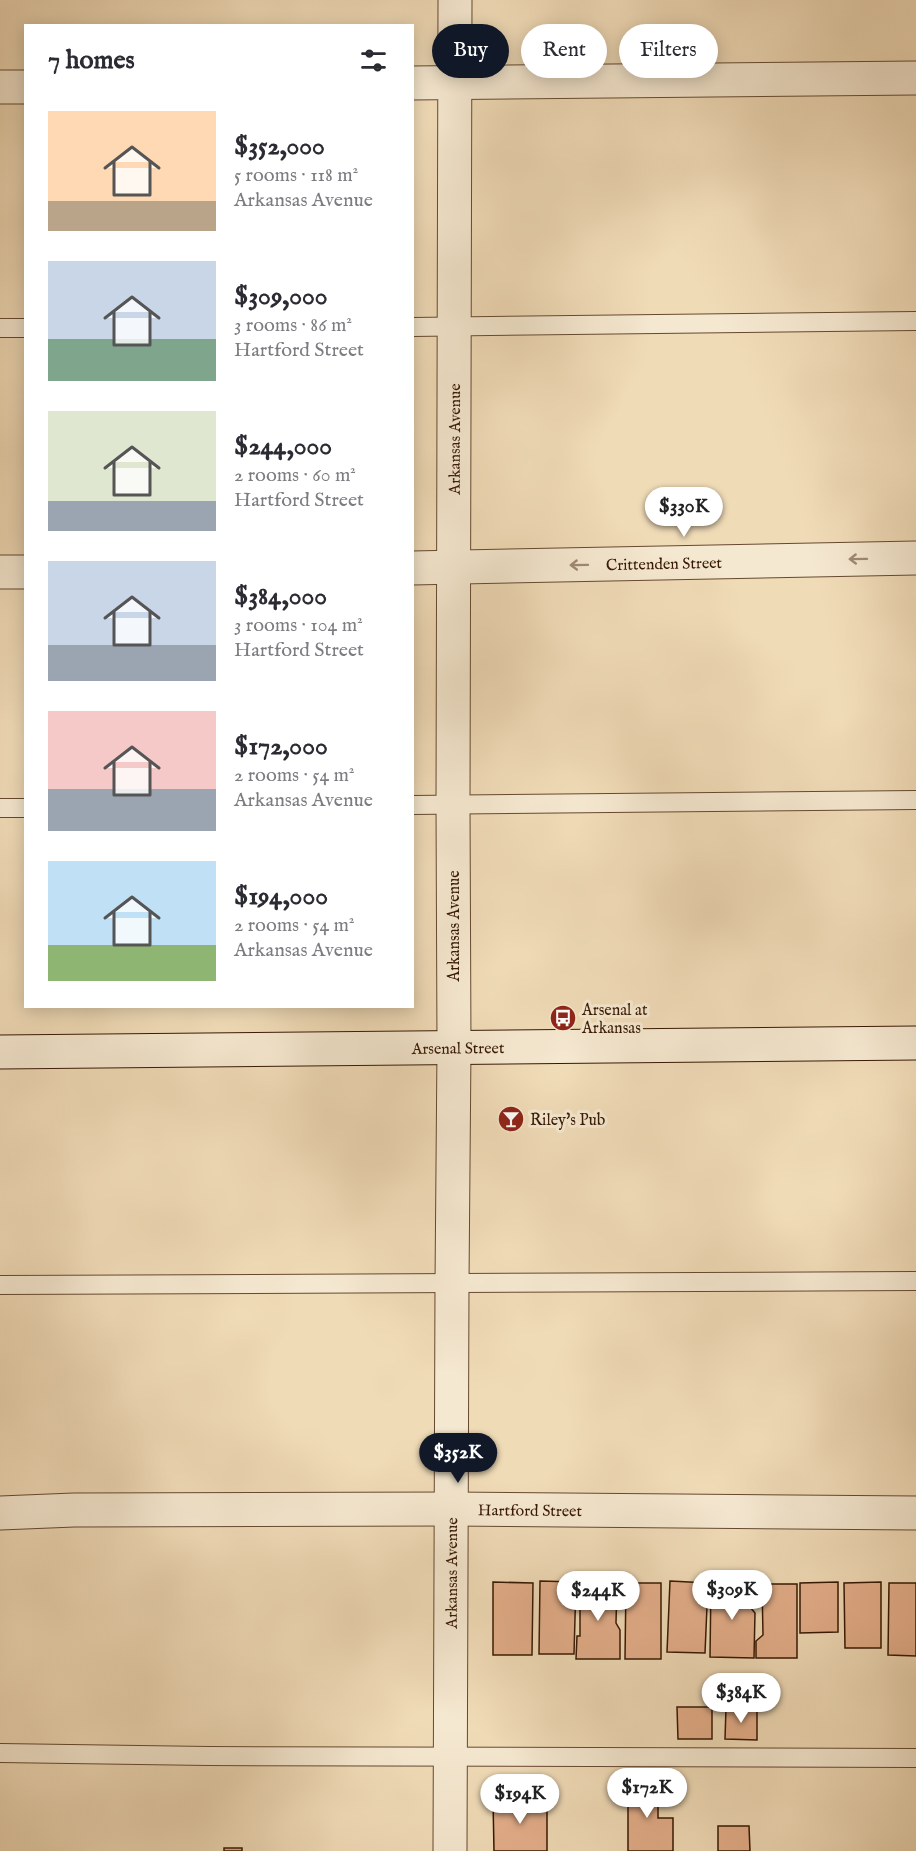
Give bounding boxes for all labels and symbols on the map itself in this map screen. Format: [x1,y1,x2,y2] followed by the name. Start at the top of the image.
[446,383,466,496] street label: Arkansas Avenue
[642,487,726,538] pin: $330K
[606,554,723,576] street label: Crittenden Street
[848,554,868,565] one-way arrow
[569,560,589,571] one-way arrow
[445,870,465,983] street label: Arkansas Avenue
[581,1001,648,1039] place label: Arsenal at Arkansas
[548,1003,578,1033] bus stop icon: Arsenal at Arkansas
[411,1039,505,1060] street label: Arsenal Street
[496,1104,526,1134] bar icon: Riley's Pub
[530,1111,606,1131] place label: Riley's Pub
[416,1433,500,1484] pin: $352K
[478,1501,583,1522] street label: Hartford Street
[443,1517,463,1630] street label: Arkansas Avenue
[690,1570,774,1621] pin: $309K
[556,1571,640,1622] pin: $244K
[699,1673,783,1724] pin: $384K
[605,1768,689,1819] pin: $172K
[478,1774,562,1825] pin: $194K

